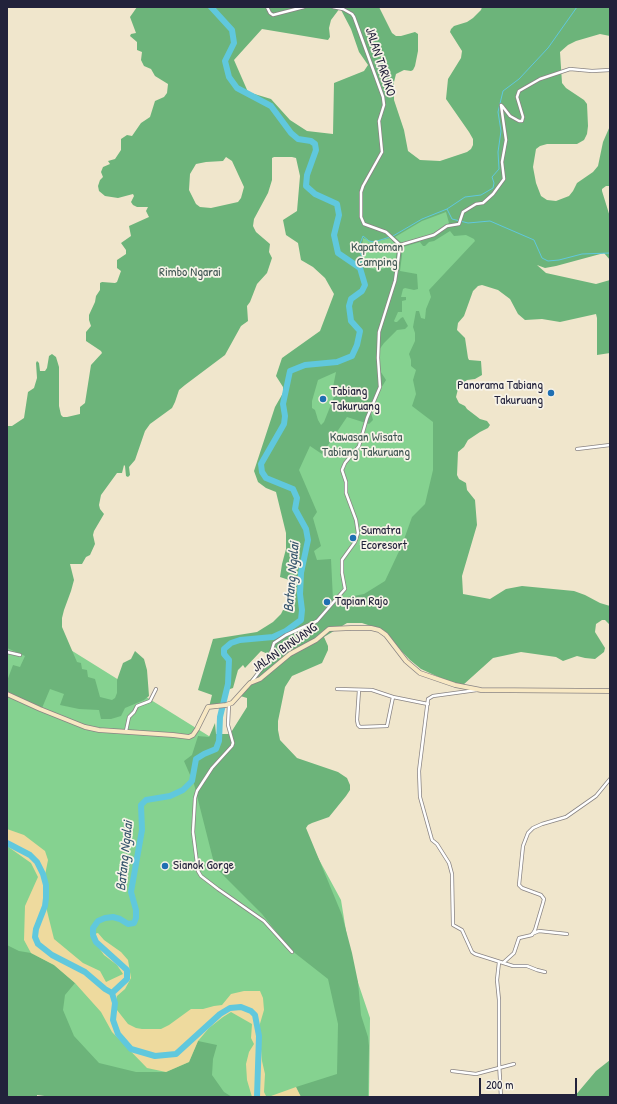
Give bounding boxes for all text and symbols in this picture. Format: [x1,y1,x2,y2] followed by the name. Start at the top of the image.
[361,25,399,99] street label: JALAN TARUKO
[351,240,403,271] park label: Kapatoman Camping
[159,265,221,281] park label: Rimbo Ngarai
[457,378,543,409] place label: Panorama Tabiang Takuruang
[331,384,380,415] place label: Tabiang Takuruang
[546,388,556,398] marker: Panorama Tabiang Takuruang
[318,394,328,404] marker: Tabiang Takuruang
[322,430,410,461] park label: Kawasan Wisata Tabiang Takuruang
[361,523,407,554] place label: Sumatra Ecoresort
[348,533,358,543] marker: Sumatra Ecoresort
[281,541,303,613] water label: Batang Ngalai
[335,594,388,610] place label: Tapian Rajo
[322,597,332,607] marker: Tapian Rajo
[250,620,320,676] street label: JALAN BINUANG
[113,820,137,892] water label: Batang Ngalai
[173,858,234,874] place label: Sianok Gorge
[160,861,170,871] marker: Sianok Gorge
[481,1070,579,1096] scale bar
[486,1076,513,1093] text: 200 m

